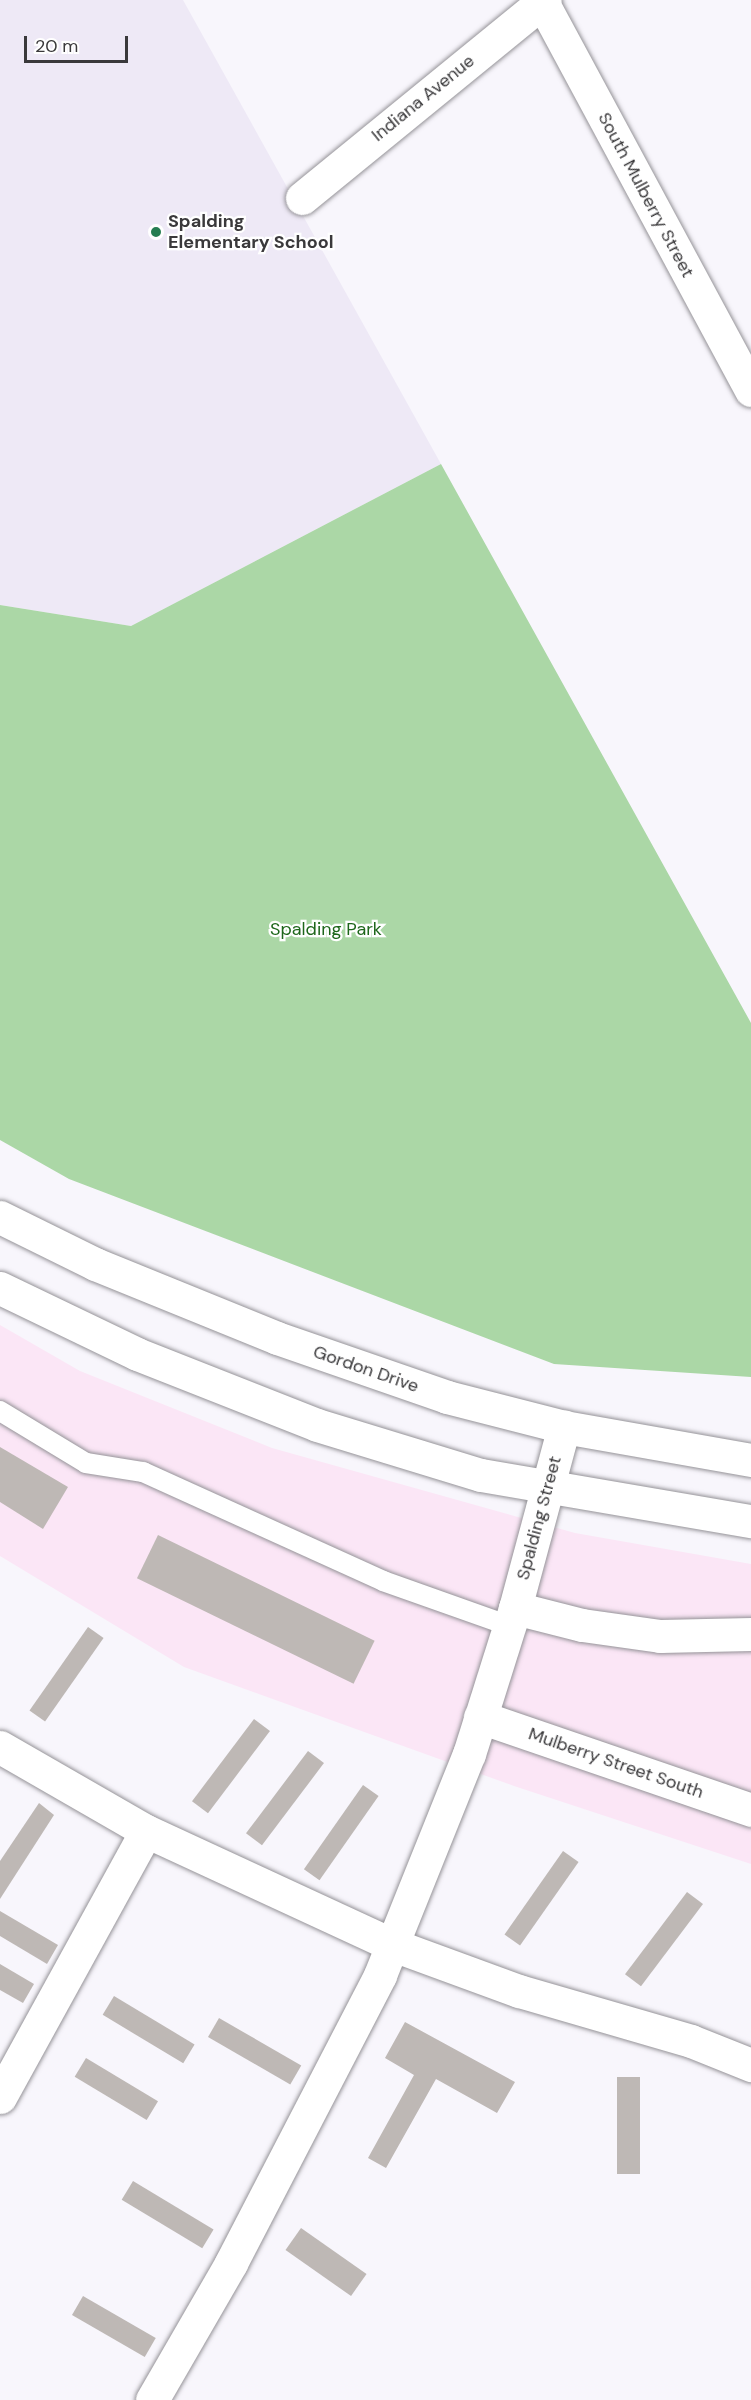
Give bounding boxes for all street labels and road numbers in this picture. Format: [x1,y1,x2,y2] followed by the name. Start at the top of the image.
[367,50,479,146] street label: Indiana Avenue
[593,109,699,281] street label: South Mulberry Street
[310,1341,422,1397] street label: Gordon Drive
[512,1454,566,1582] street label: Spalding Street
[526,1723,706,1803] street label: Mulberry Street South

